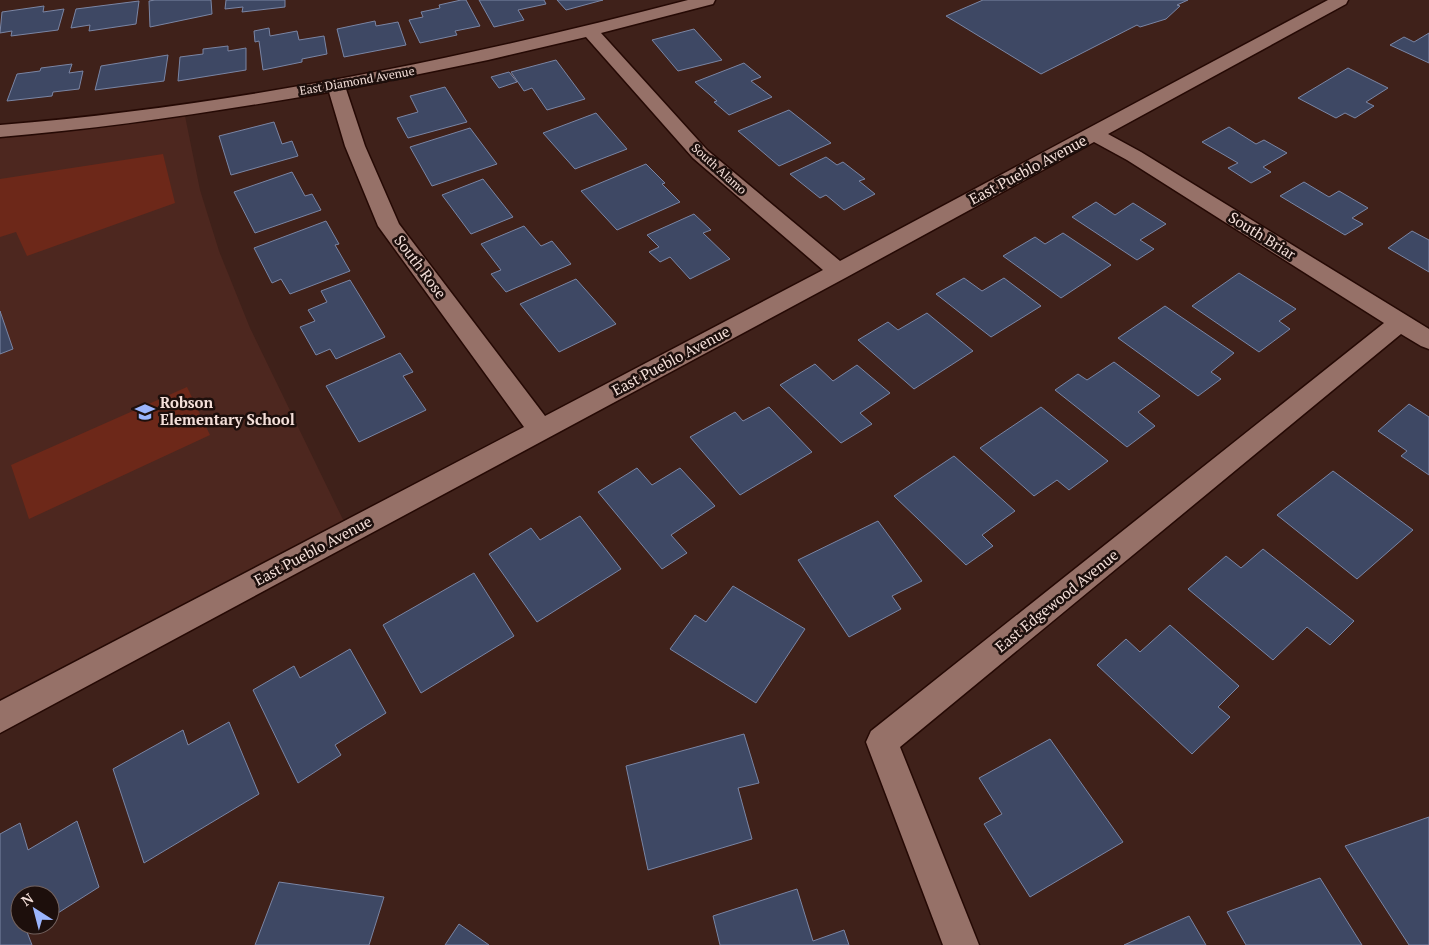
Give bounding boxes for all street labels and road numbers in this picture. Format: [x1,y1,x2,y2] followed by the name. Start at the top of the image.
[298,63,416,98] street label: East Diamond Avenue
[965,130,1090,209] street label: East Pueblo Avenue
[689,140,750,198] street label: South Alamo
[1225,207,1300,264] street label: South Briar
[390,231,451,302] street label: South Rose
[608,321,733,400] street label: East Pueblo Avenue
[250,511,375,590] street label: East Pueblo Avenue
[991,544,1122,656] street label: East Edgewood Avenue

